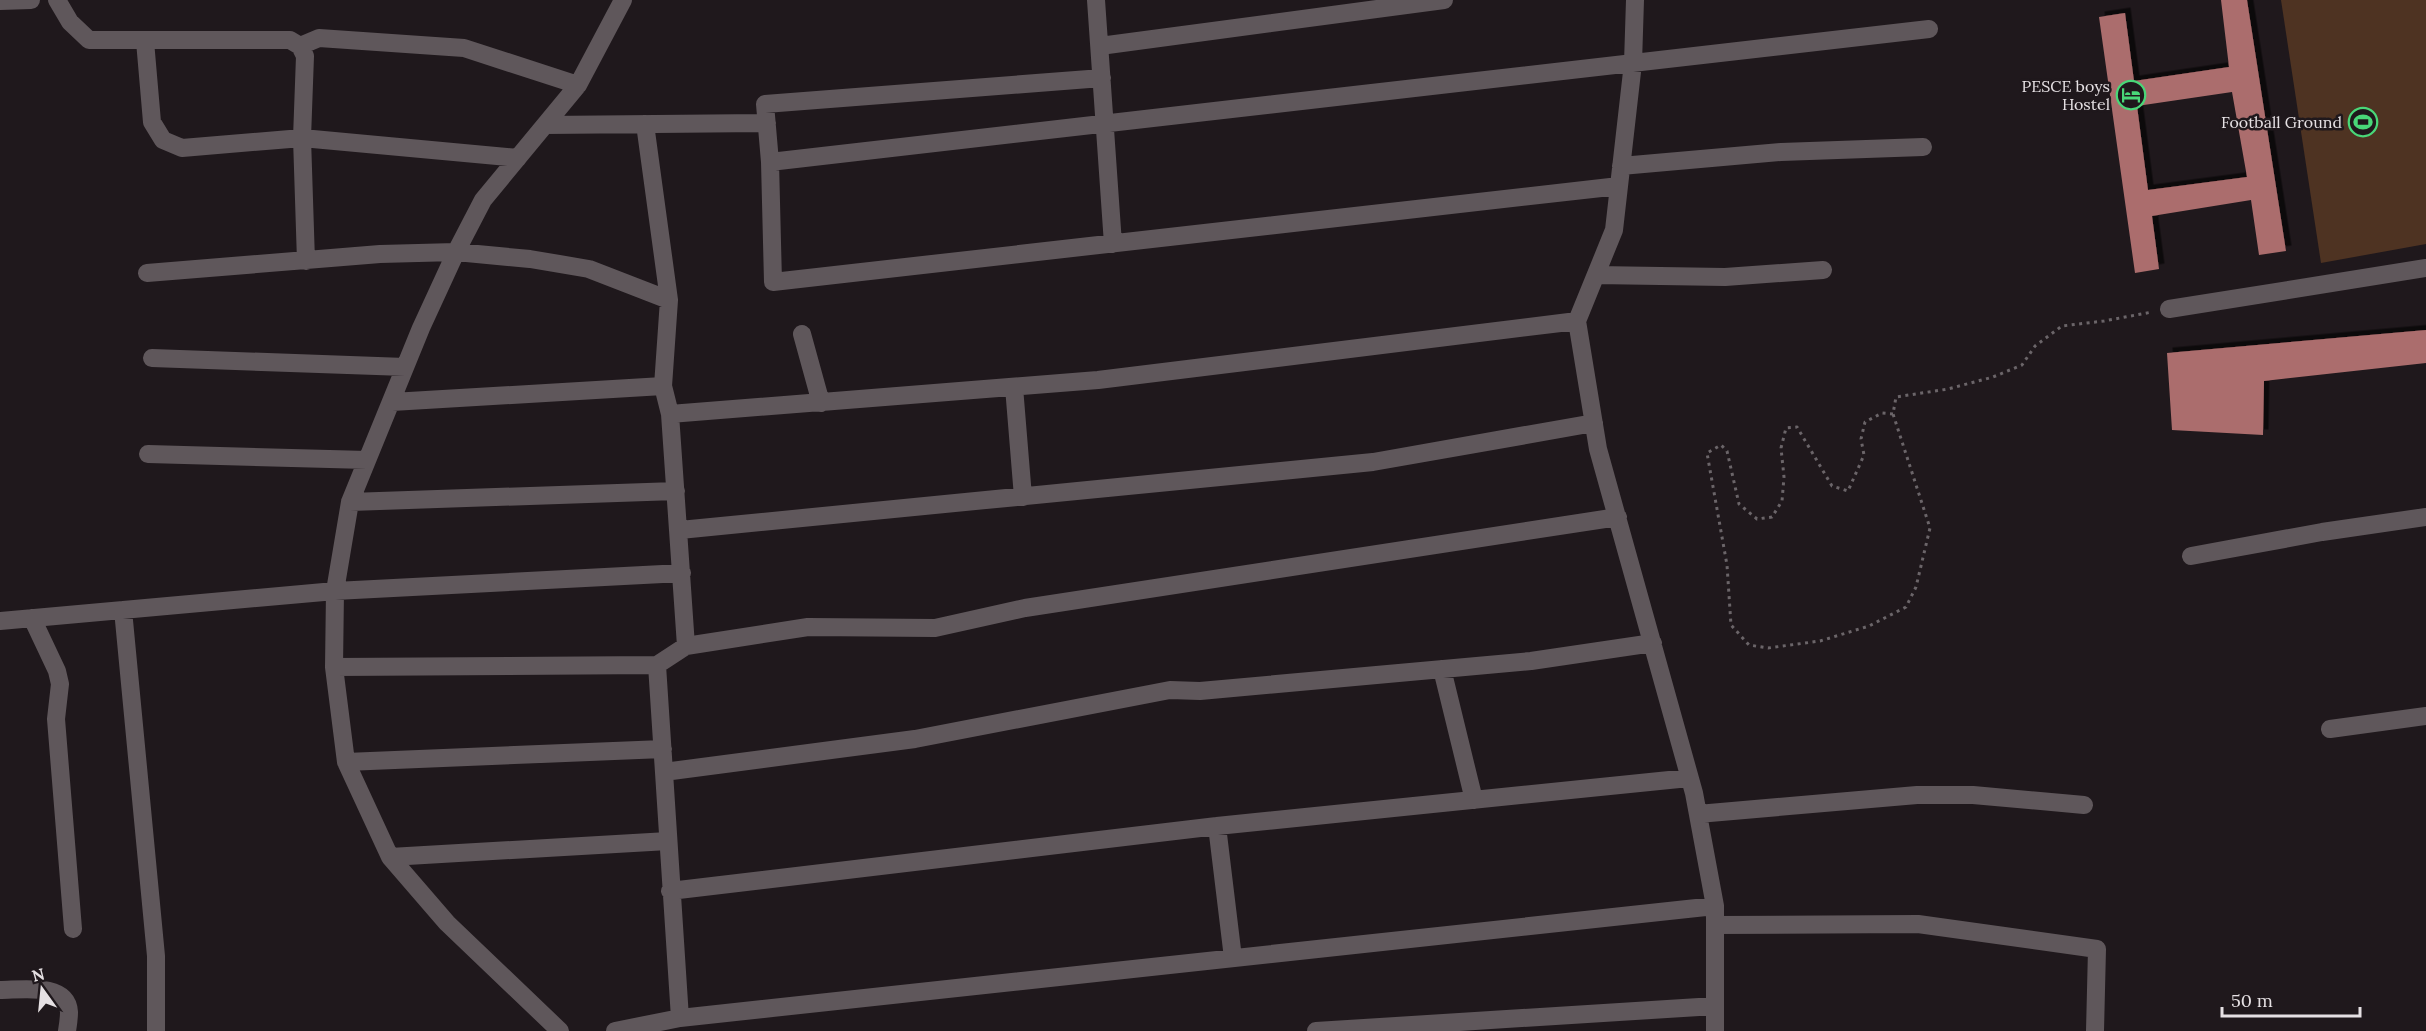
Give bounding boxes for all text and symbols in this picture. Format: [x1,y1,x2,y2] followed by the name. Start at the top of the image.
[2022,76,2110,114] place label: PESCE boys Hostel
[2115,79,2147,111] hotel icon: PESCE boys Hostel
[2347,106,2379,138] sports icon: Football Ground
[2221,112,2342,132] place label: Football Ground
[12,959,72,1019] north arrow
[30,963,47,986] text: N
[2222,980,2360,1018] scale bar
[2231,989,2273,1012] text: 50 m

